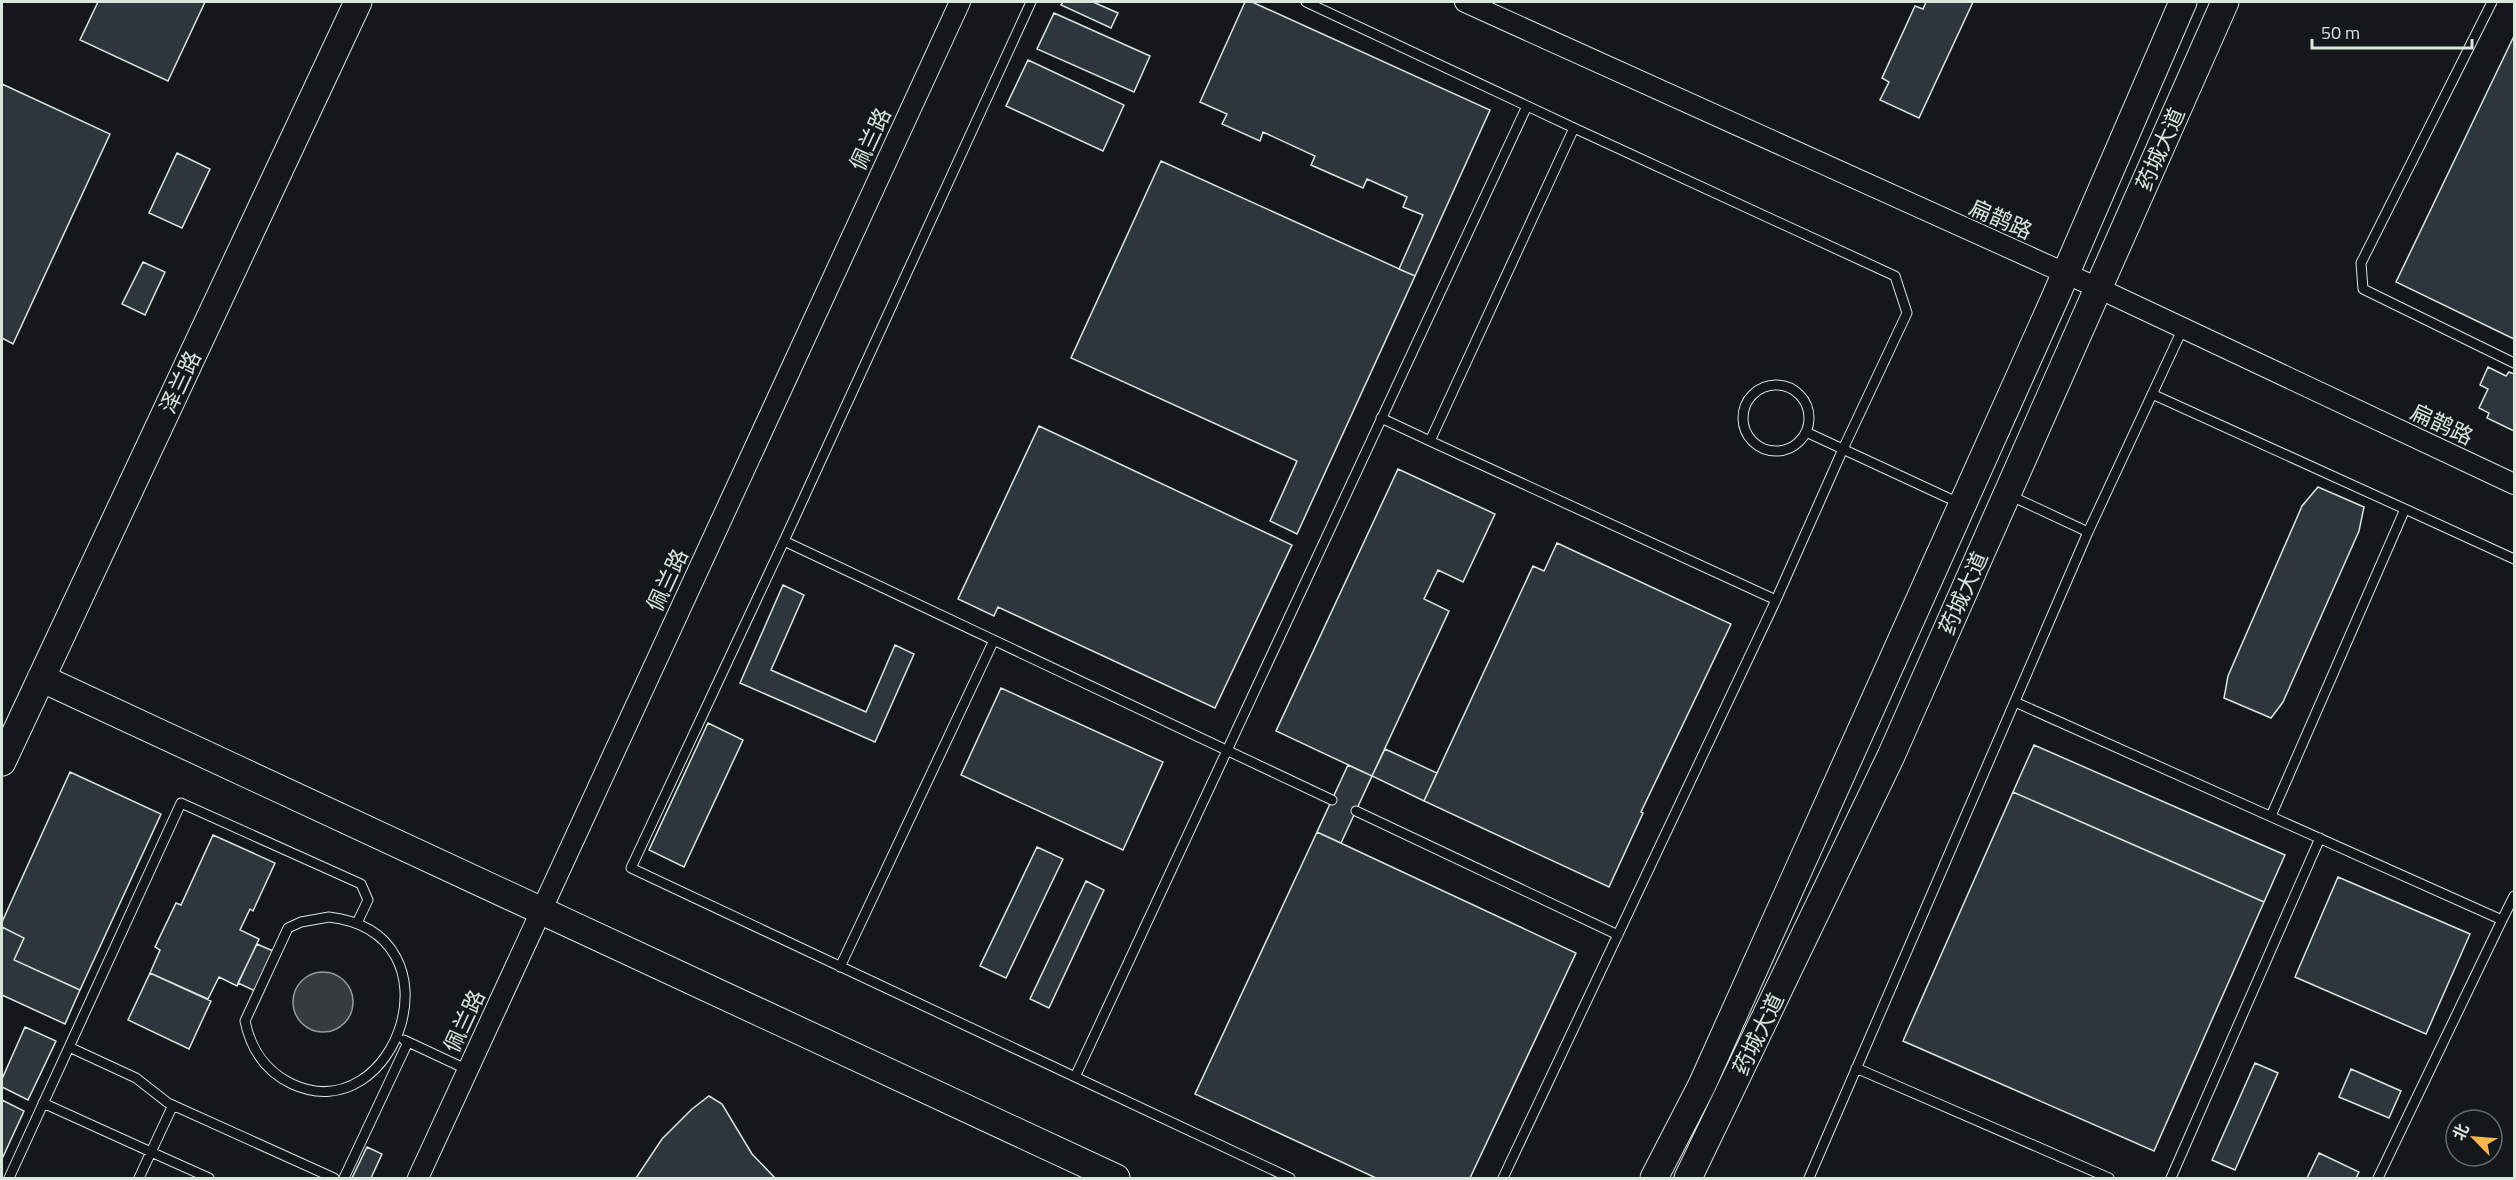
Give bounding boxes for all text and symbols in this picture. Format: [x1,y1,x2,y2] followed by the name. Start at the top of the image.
[2312,12,2472,50] scale bar
[2321,19,2360,46] text: 50 m
[841,102,899,176] street label: 佩兰路
[2127,102,2193,196] street label: 药城大道
[1964,190,2038,248] street label: 扁鹊路
[151,345,209,419] street label: 泽兰路
[2405,395,2479,453] street label: 扁鹊路
[638,543,696,617] street label: 佩兰路
[1930,546,1996,640] street label: 药城大道
[435,984,493,1058] street label: 佩兰路
[1723,987,1793,1081] street label: 药城大道
[2444,1108,2504,1168] north arrow
[2446,1119,2475,1144] text: 北

